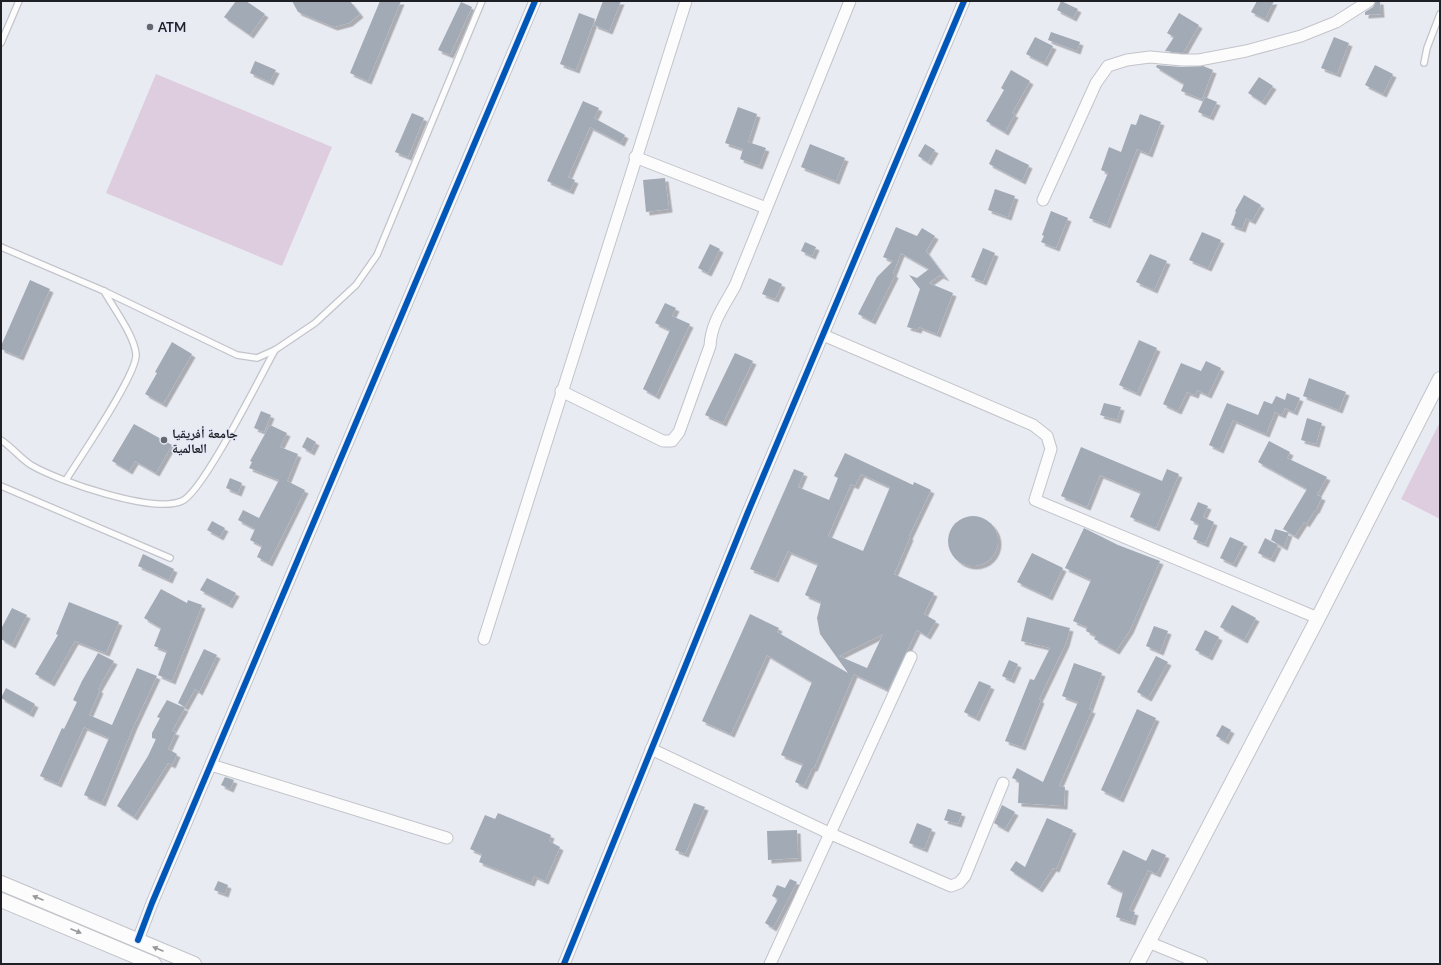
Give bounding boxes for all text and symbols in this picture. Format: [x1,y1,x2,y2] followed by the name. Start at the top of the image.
[157,19,186,35] place label: ATM
[145,22,155,32] marker: ATM
[172,425,238,456] place label: جامعة أفريقيا العالمية
[159,435,169,445] marker: جامعة أفريقيا العالمية
[32,895,43,901] one-way arrow
[70,929,82,935] one-way arrow
[151,945,163,951] one-way arrow

